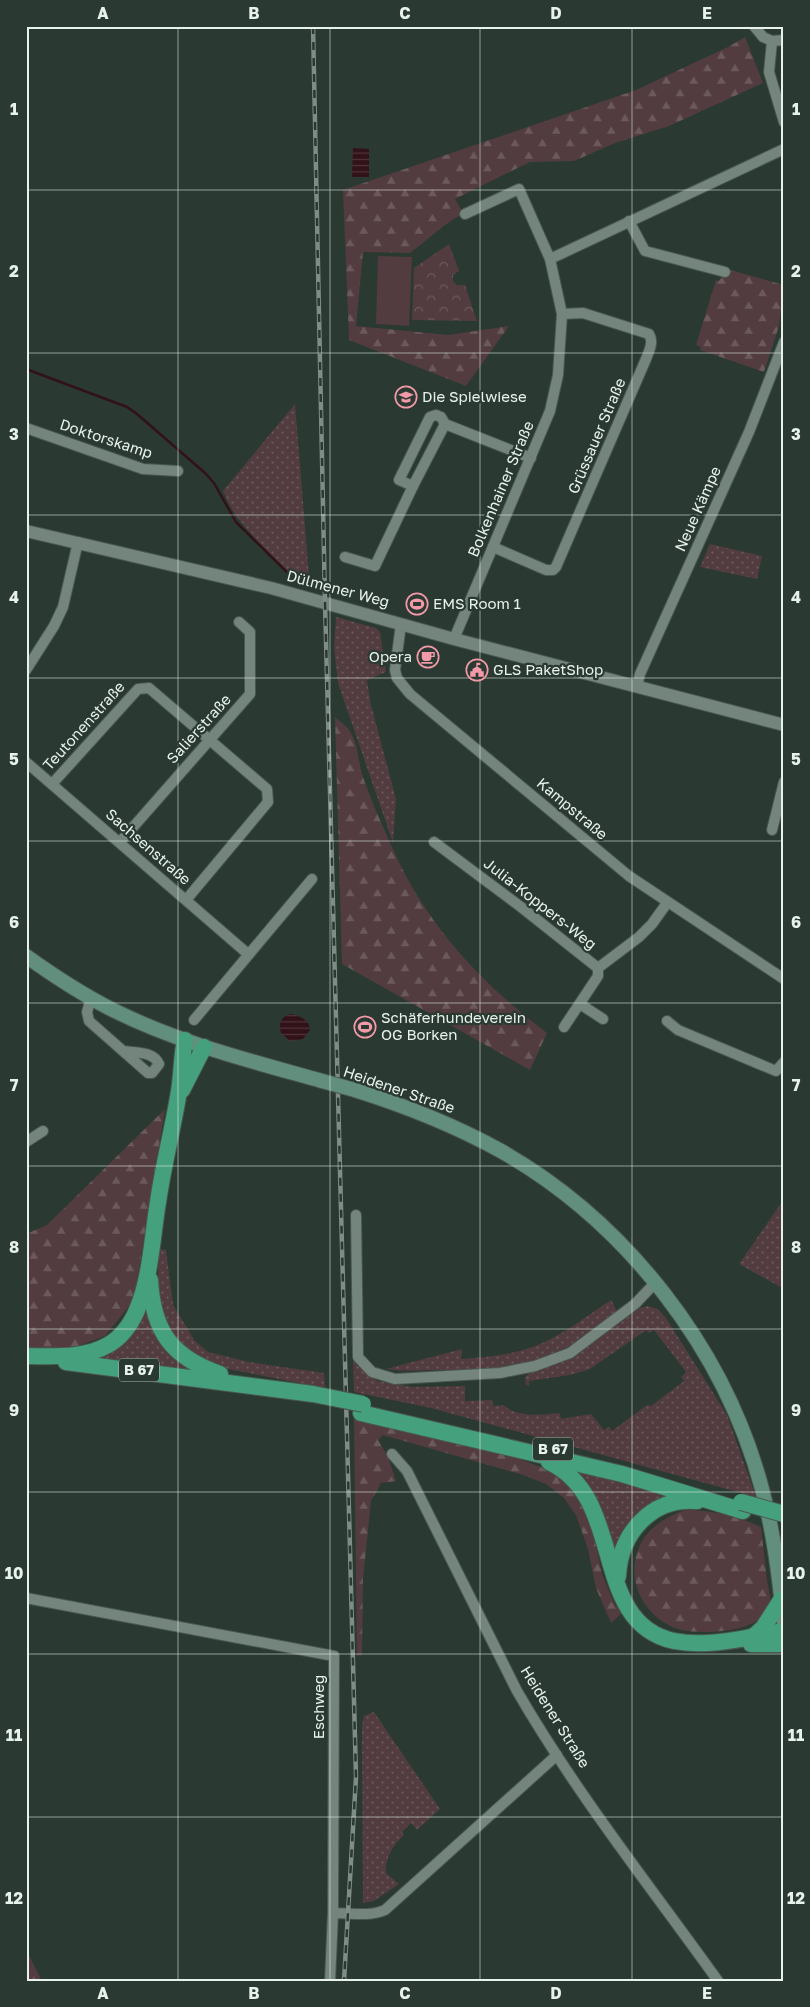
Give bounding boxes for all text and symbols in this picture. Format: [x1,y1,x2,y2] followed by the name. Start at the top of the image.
[97,3,109,23] text: A
[248,3,260,23] text: B
[399,3,411,23] text: C
[550,3,562,23] text: D
[702,3,712,23] text: E
[10,99,18,119] text: 1
[792,99,800,119] text: 1
[9,261,19,281] text: 2
[791,261,801,281] text: 2
[564,375,629,496] street label: Grüssauer Straße
[394,385,418,409] school or university icon: Die Spielwiese
[422,387,527,405] place label: Die Spielwiese
[58,415,155,462] street label: Doktorskamp
[463,418,537,559] street label: Bolkenhainer Straße
[9,424,19,444] text: 3
[791,424,801,444] text: 3
[670,463,724,554] street label: Neue Kämpe
[285,566,392,610] street label: Dülmener Weg
[9,587,19,607] text: 4
[791,587,801,607] text: 4
[405,592,429,616] sports icon: EMS Room 1
[433,594,521,612] place label: EMS Room 1
[416,645,440,669] cafe icon: Opera
[369,647,412,665] place label: Opera
[465,658,489,682] public building icon: GLS PaketShop
[493,660,603,678] place label: GLS PaketShop
[39,677,128,773] street label: Teutonenstraße
[162,690,234,767] street label: Salierstraße
[9,749,19,769] text: 5
[791,749,801,769] text: 5
[534,773,612,843] street label: Kampstraße
[102,804,195,888] street label: Sachsenstraße
[481,854,600,953] street label: Julia-Koppers-Weg
[9,912,19,932] text: 6
[791,912,801,932] text: 6
[381,1008,526,1043] place label: Schäferhundeverein OG Borken
[353,1015,377,1039] sports icon: Schäferhundeverein OG Borken
[341,1062,458,1117] street label: Heidener Straße
[10,1075,19,1095] text: 7
[792,1075,801,1095] text: 7
[9,1237,19,1257] text: 8
[791,1237,801,1257] text: 8
[119,1358,159,1382] road number: B 67
[9,1400,19,1420] text: 9
[791,1400,801,1420] text: 9
[533,1438,573,1460] road number: B 67
[5,1563,23,1583] text: 10
[787,1563,805,1583] text: 10
[517,1662,594,1771] street label: Heidener Straße
[309,1675,327,1739] street label: Eschweg
[6,1725,22,1745] text: 11
[788,1725,804,1745] text: 11
[5,1888,23,1908] text: 12
[787,1888,805,1908] text: 12
[97,1983,109,2003] text: A
[248,1983,260,2003] text: B
[399,1983,411,2003] text: C
[550,1983,562,2003] text: D
[702,1983,712,2003] text: E

